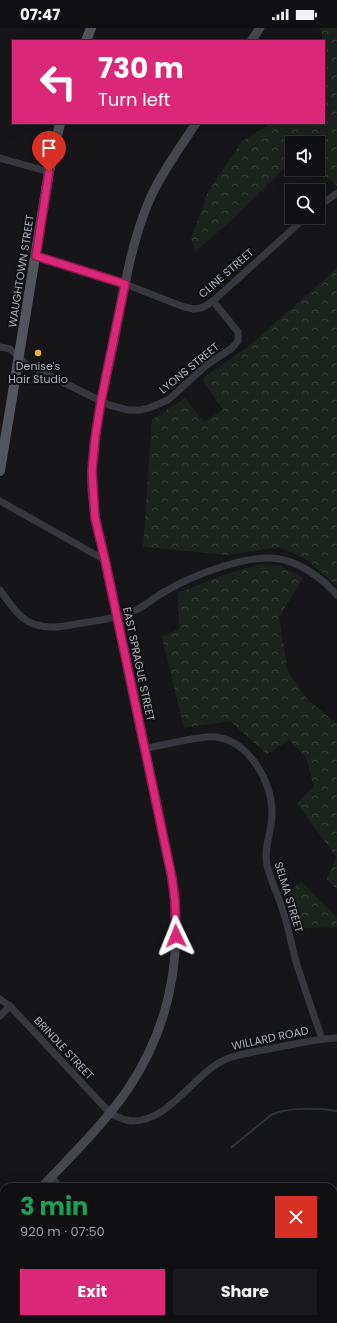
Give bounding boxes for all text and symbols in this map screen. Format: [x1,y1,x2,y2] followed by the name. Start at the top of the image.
[20,4,60,25] text: 07:47
[98,49,184,88] text: 730 m
[32,56,84,108] icon: left
[98,87,170,112] text: Turn left
[32,131,66,172] pin
[285,136,325,224] map controls
[285,136,325,176] button: sound
[38,137,60,159] icon: arrive
[285,184,325,224] button: search
[4,213,38,329] street label: WAUGHTOWN STREET
[195,244,257,302] street label: CLINE STREET
[155,339,223,397] street label: LYONS STREET
[33,348,43,358] marker: Denise's Hair Studio
[8,358,68,387] place label: Denise's Hair Studio
[119,605,159,723] street label: EAST SPRAGUE STREET
[271,860,307,934] street label: SELMA STREET
[155,915,197,957] position arrow
[30,1013,98,1083] street label: BRINDLE STREET
[230,1022,310,1054] street label: WILLARD ROAD
[20,1190,88,1223] text: 3 min
[275,1196,317,1238] button: close
[20,1222,105,1241] text: 920 m · 07:50
[20,1269,165,1315] button: Exit
[173,1269,317,1315] button: Share

